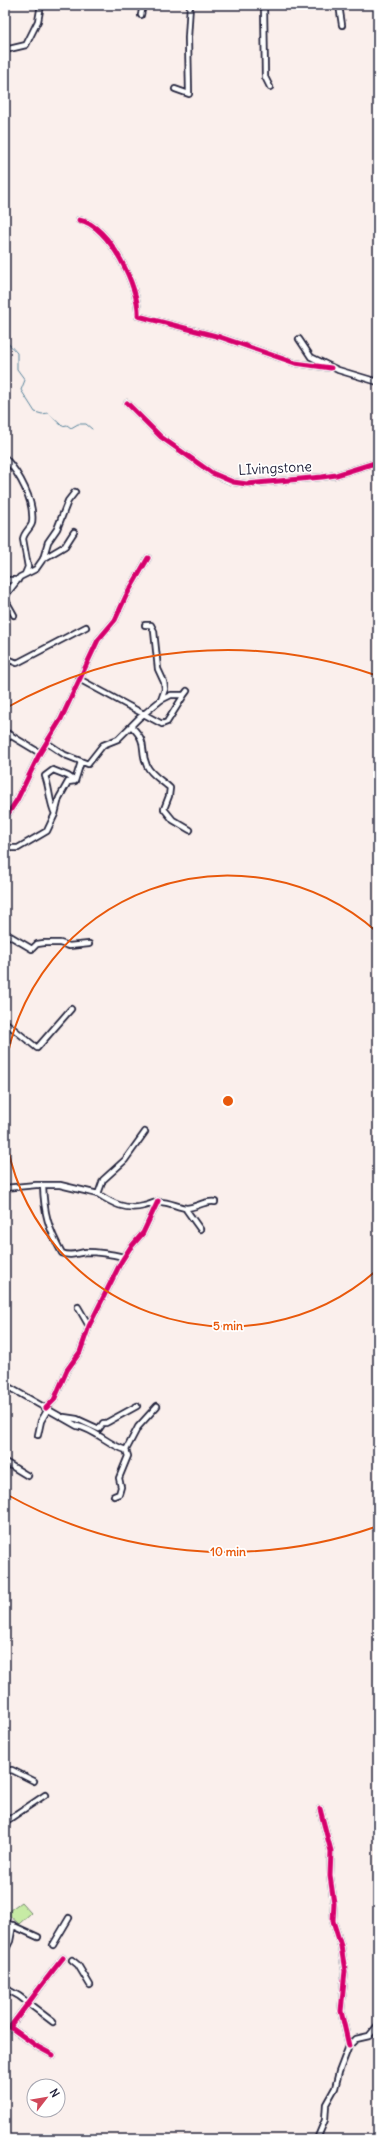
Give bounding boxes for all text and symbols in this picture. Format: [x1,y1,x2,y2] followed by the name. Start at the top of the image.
[238,457,312,479] street label: LIvingstone
[221,1094,235,1108] centre of rings
[213,1318,243,1333] text: 5 min
[210,1544,246,1559] text: 10 min
[26,2078,66,2118] north arrow
[47,2086,63,2100] text: N

